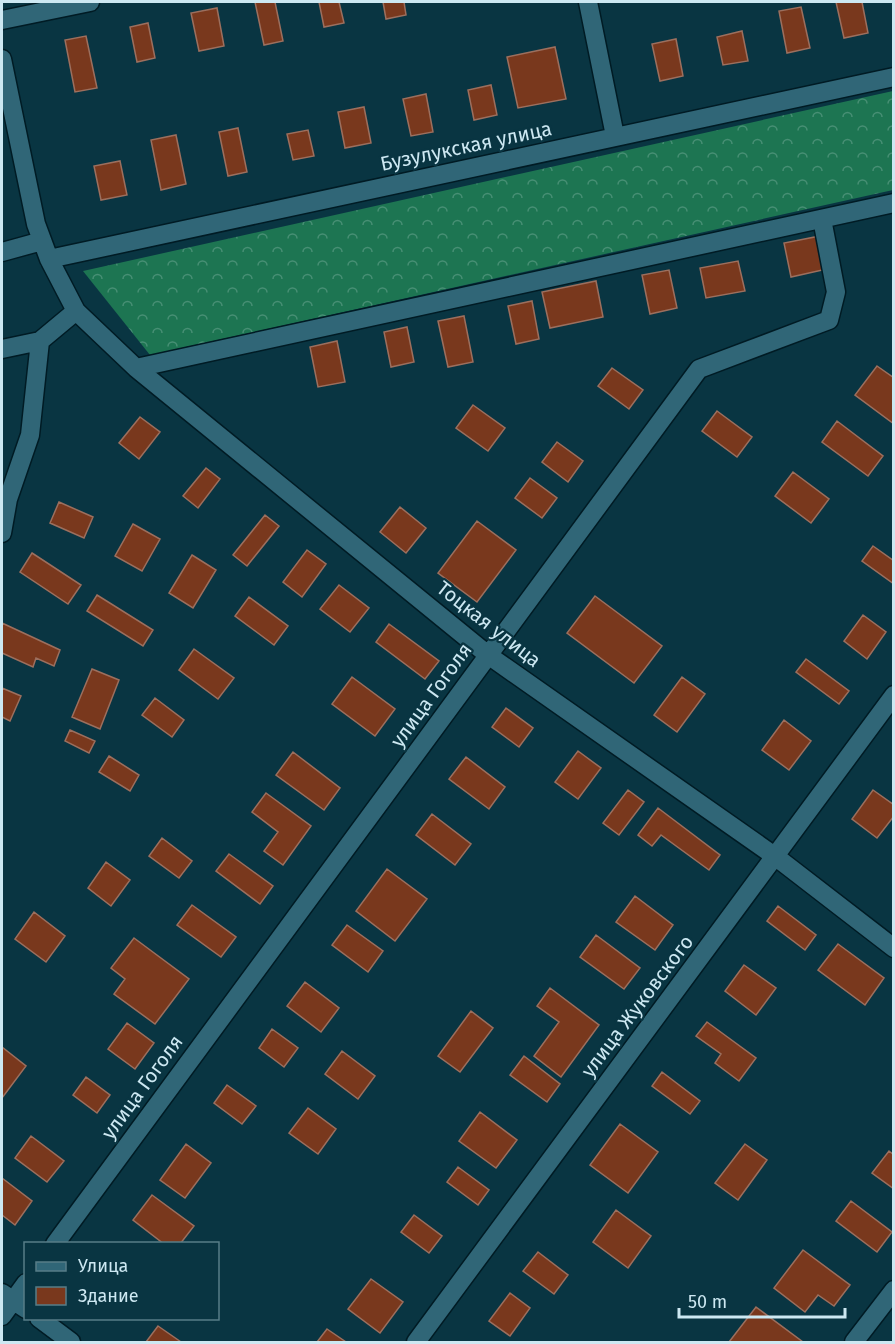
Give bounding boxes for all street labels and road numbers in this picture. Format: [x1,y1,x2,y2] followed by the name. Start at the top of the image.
[378,116,554,176] street label: Бузулукская улица
[432,576,546,672] street label: Тоцкая улица
[385,638,477,752] street label: улица Гоголя
[576,930,698,1082] street label: улица Жуковского
[96,1030,188,1144] street label: улица Гоголя

